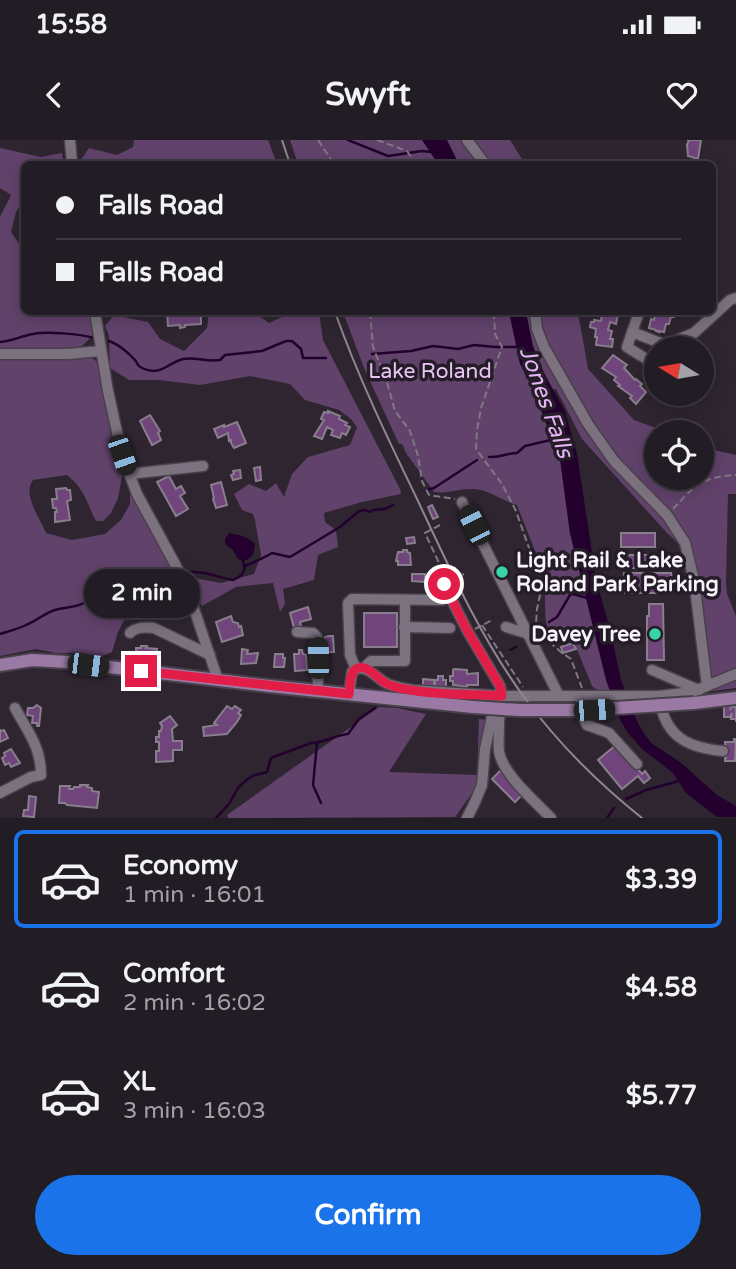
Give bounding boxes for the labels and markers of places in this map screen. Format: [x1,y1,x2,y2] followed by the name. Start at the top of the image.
[516,548,719,597] place label: Light Rail & Lake Roland Park Parking
[494,564,510,580] marker: Light Rail & Lake Roland Park Parking
[531,622,641,647] place label: Davey Tree
[647,626,663,642] marker: Davey Tree

